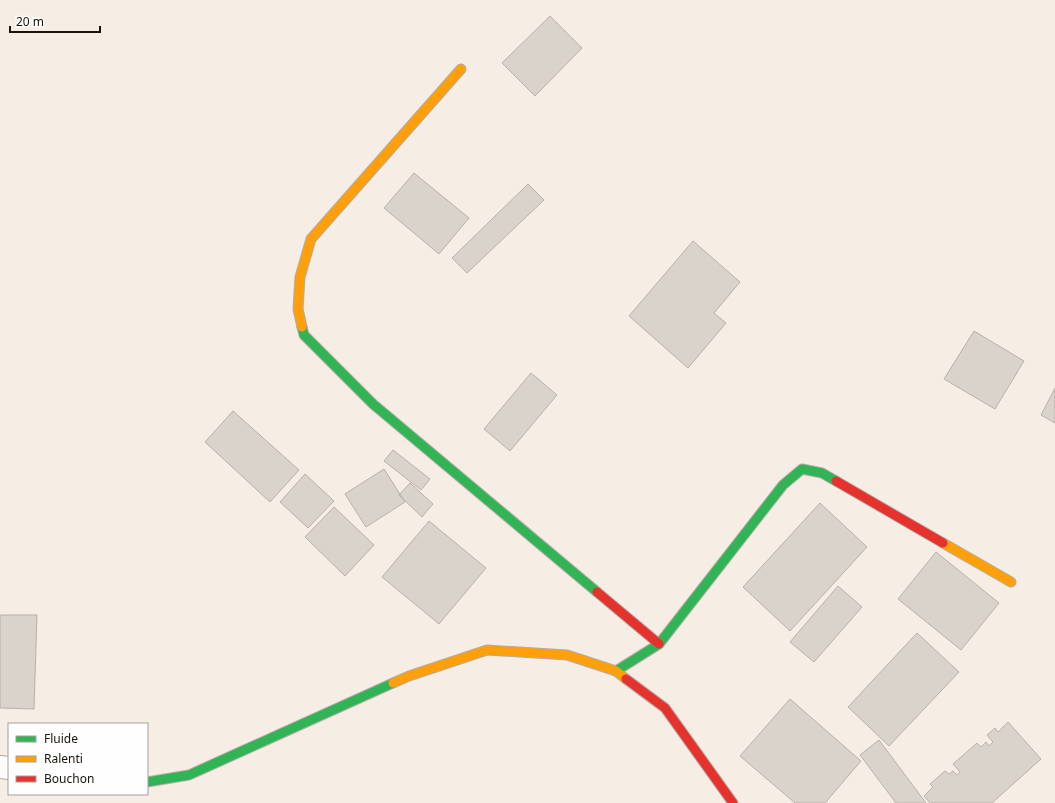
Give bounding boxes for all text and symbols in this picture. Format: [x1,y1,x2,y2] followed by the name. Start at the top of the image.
[10,8,100,34] scale bar
[16,13,44,30] text: 20 m
[8,723,148,795] legend
[44,730,78,747] text: Fluide
[44,750,83,767] text: Ralenti
[44,770,94,787] text: Bouchon

